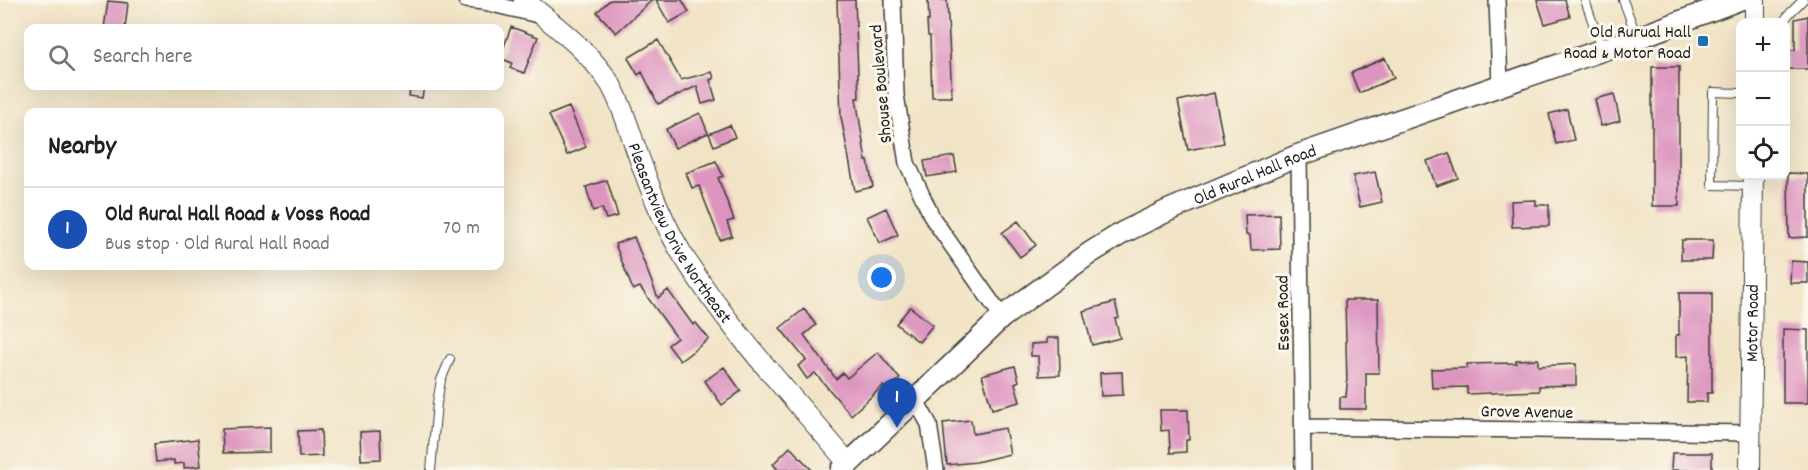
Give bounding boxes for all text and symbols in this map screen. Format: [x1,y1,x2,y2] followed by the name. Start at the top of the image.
[1736,18,1790,180] map controls
[1736,18,1790,72] button: +
[1564,21,1692,67] place label: Old Rurual Hall Road & Motor Road
[865,23,900,144] street label: Shouse Boulevard
[24,24,504,90] search box
[1696,34,1710,48] marker: Old Rurual Hall Road & Motor Road
[45,41,78,74] icon: search
[93,42,192,73] text: Search here
[1736,72,1790,126] button: −
[1736,126,1790,180] button: locate
[48,129,116,166] text: Nearby
[620,140,737,330] street label: Pleasantview Drive Northeast
[1190,140,1320,213] street label: Old Rural Hall Road
[105,200,370,231] text: Old Rural Hall Road & Voss Road
[65,215,70,243] text: 1
[443,215,480,243] text: 70 m
[105,231,330,259] text: Bus stop · Old Rural Hall Road
[867,263,896,292] your location
[1271,275,1298,351] street label: Essex Road
[1741,284,1767,362] street label: Motor Road
[878,378,916,428] pin: 1
[1480,400,1574,427] street label: Grove Avenue

